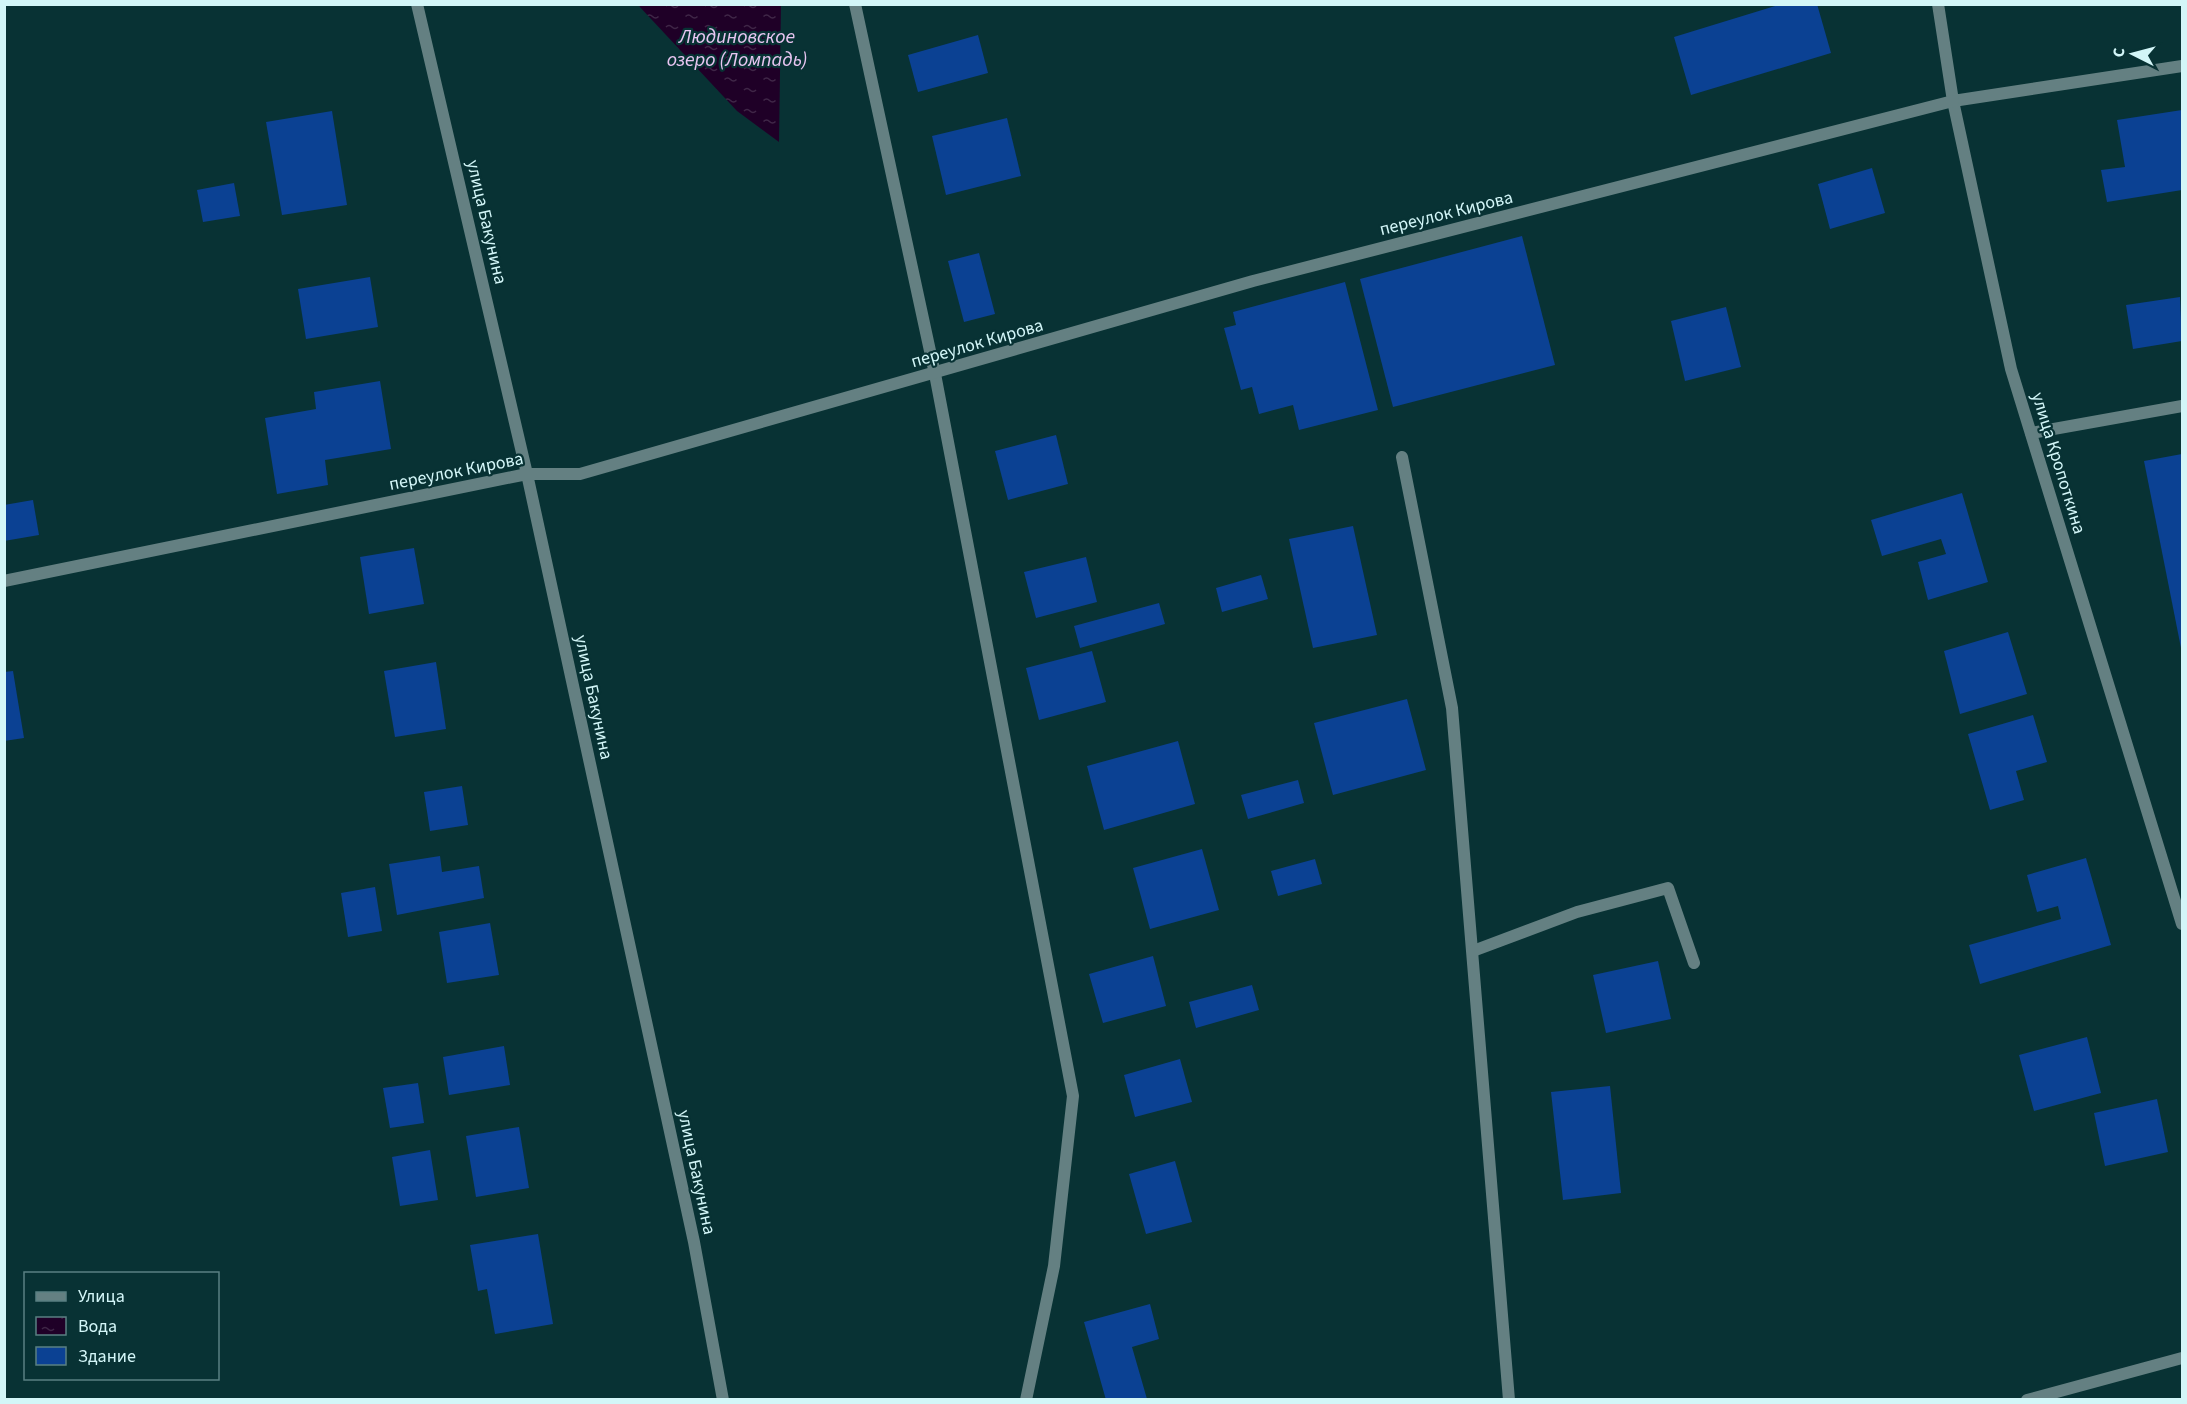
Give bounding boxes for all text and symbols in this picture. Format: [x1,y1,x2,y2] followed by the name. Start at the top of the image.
[667,23,807,74] water label: Людиновское озеро (Ломпадь)
[2103,24,2163,84] north arrow
[2108,47,2131,58] text: С
[460,158,513,287] street label: улица Бакунина
[1377,185,1515,242] street label: переулок Кирова
[908,313,1046,374] street label: переулок Кирова
[2025,389,2092,537] street label: улица Кропоткина
[387,446,525,497] street label: переулок Кирова
[568,632,619,762] street label: улица Бакунина
[671,1107,722,1237] street label: улица Бакунина
[24,1272,219,1380] legend
[78,1284,125,1309] text: Улица
[78,1314,117,1339] text: Вода
[78,1344,136,1369] text: Здание

